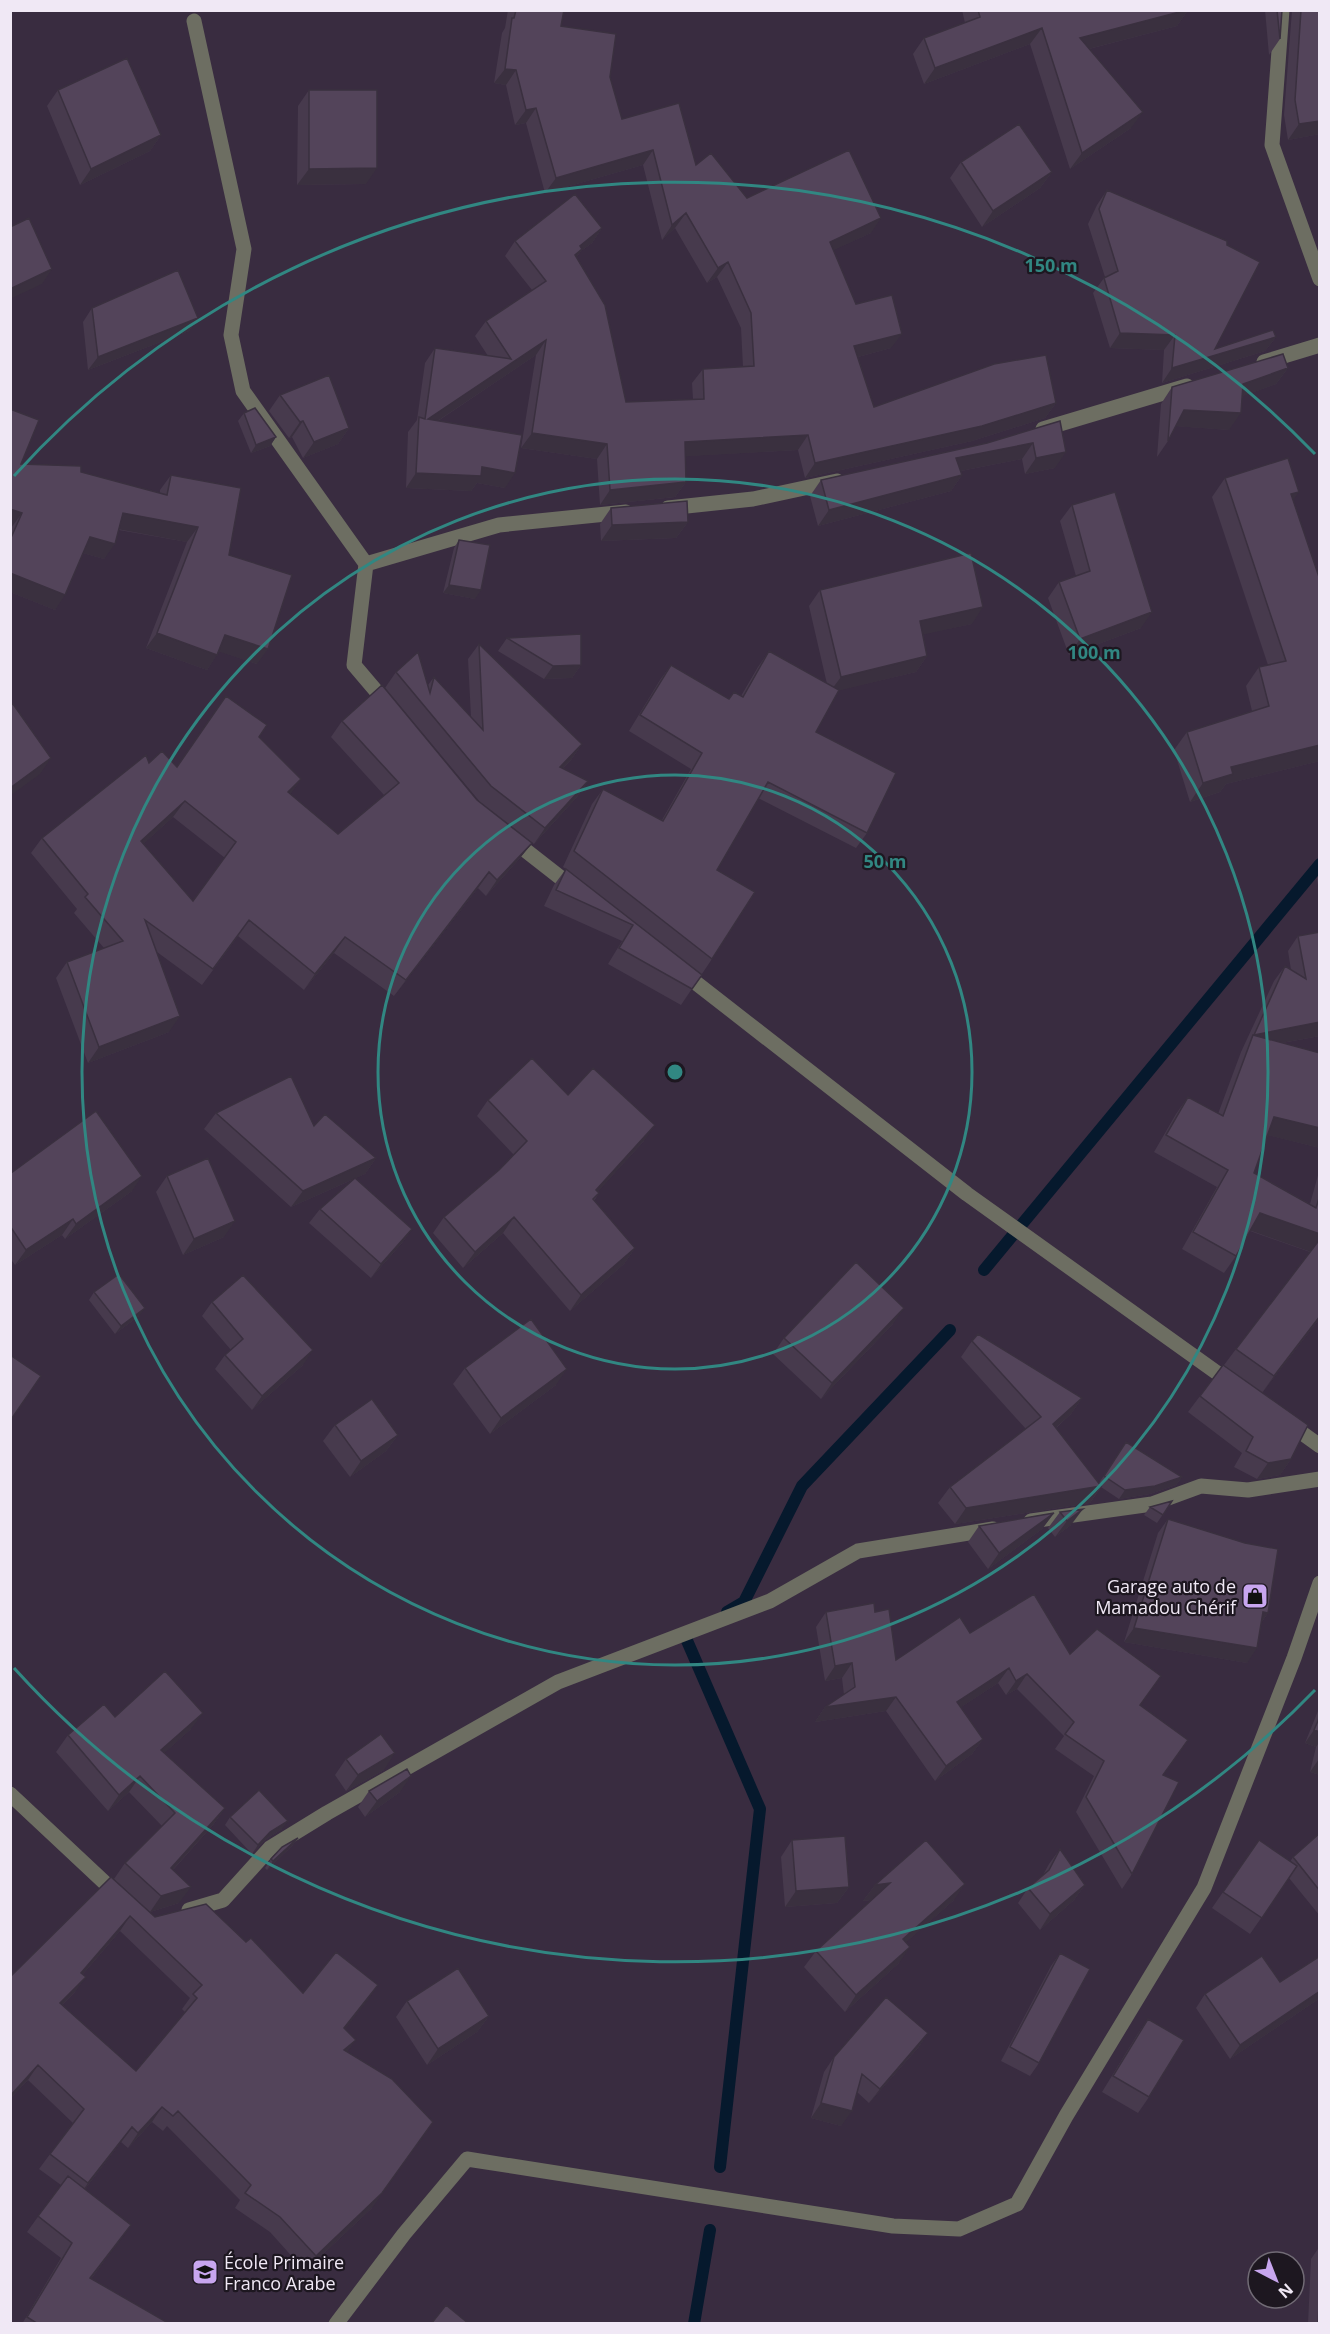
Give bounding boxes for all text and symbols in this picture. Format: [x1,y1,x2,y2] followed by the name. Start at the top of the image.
[1024,253,1078,277] text: 150 m
[1067,640,1121,664] text: 100 m
[864,849,906,873] text: 50 m
[665,1062,685,1082] centre of rings
[1095,1574,1237,1619] place label: Garage auto de Mamadou Chérif
[1240,1581,1270,1611] shop icon: Garage auto de Mamadou Chérif
[224,2250,344,2295] place label: École Primaire Franco Arabe
[1246,2250,1306,2310] north arrow
[190,2257,220,2287] school or university icon: École Primaire Franco Arabe
[1274,2279,1298,2304] text: N

